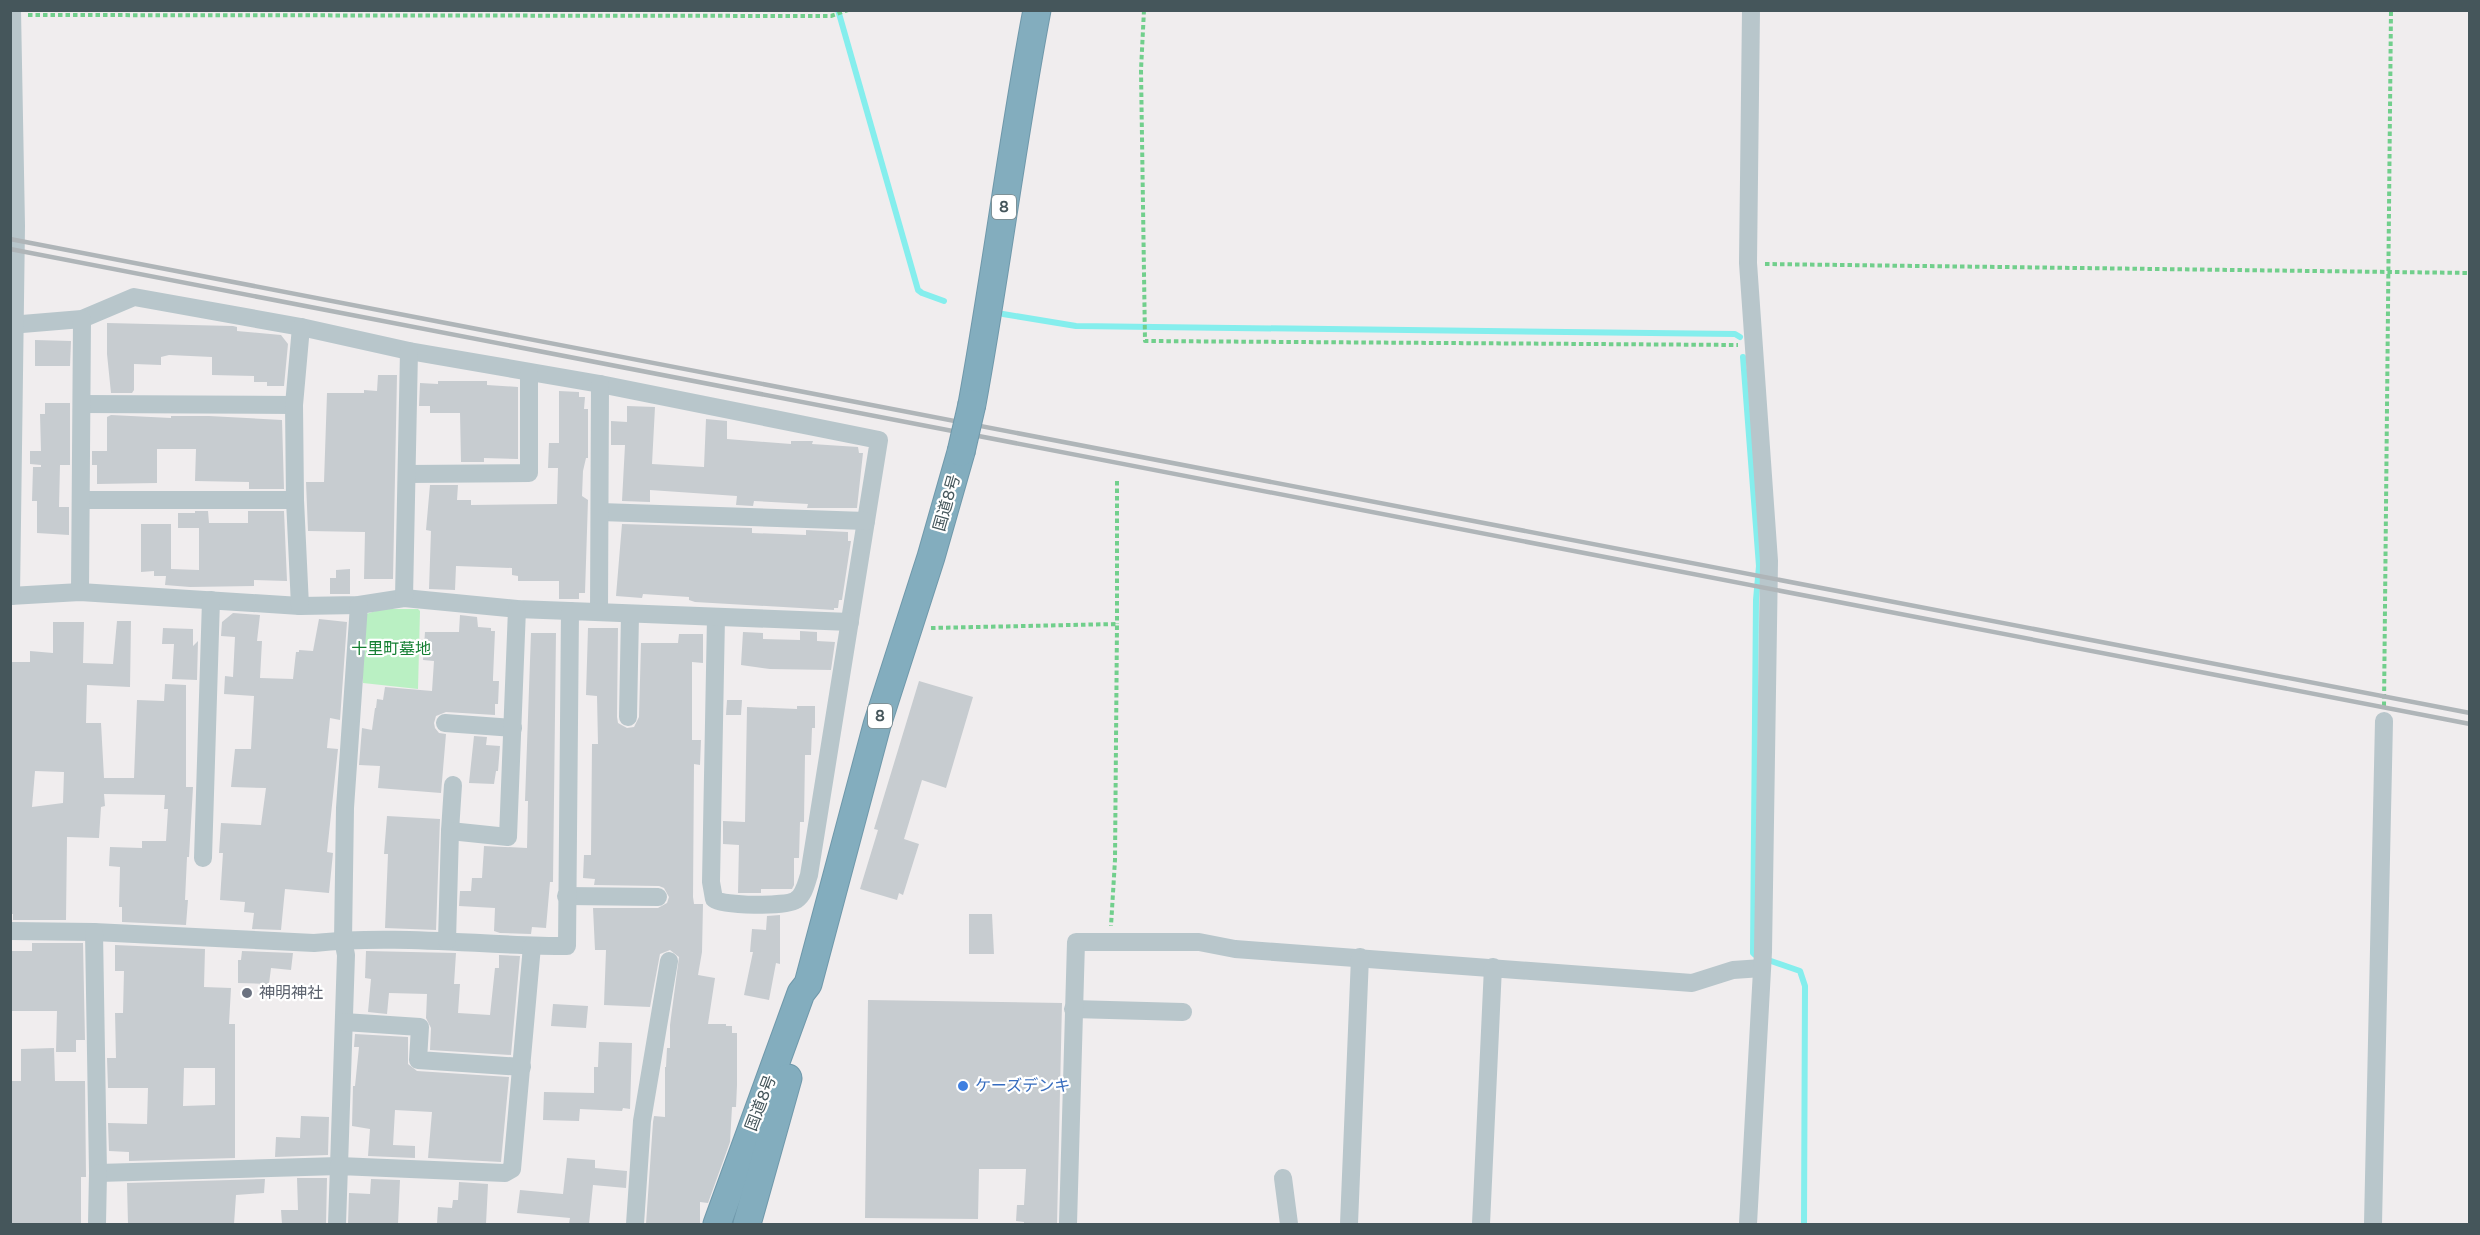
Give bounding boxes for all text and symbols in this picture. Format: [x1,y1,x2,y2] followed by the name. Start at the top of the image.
[992,195,1016,219] road number: 8
[929,472,965,534] street label: 国道8号
[351,639,431,659] park label: 十里町墓地
[868,704,892,728] road number: 8
[259,983,323,1003] place label: 神明神社
[240,986,254,1000] marker: 神明神社
[741,1072,781,1134] street label: 国道8号
[975,1076,1070,1096] place label: ケーズデンキ
[956,1079,970,1093] marker: ケーズデンキ

